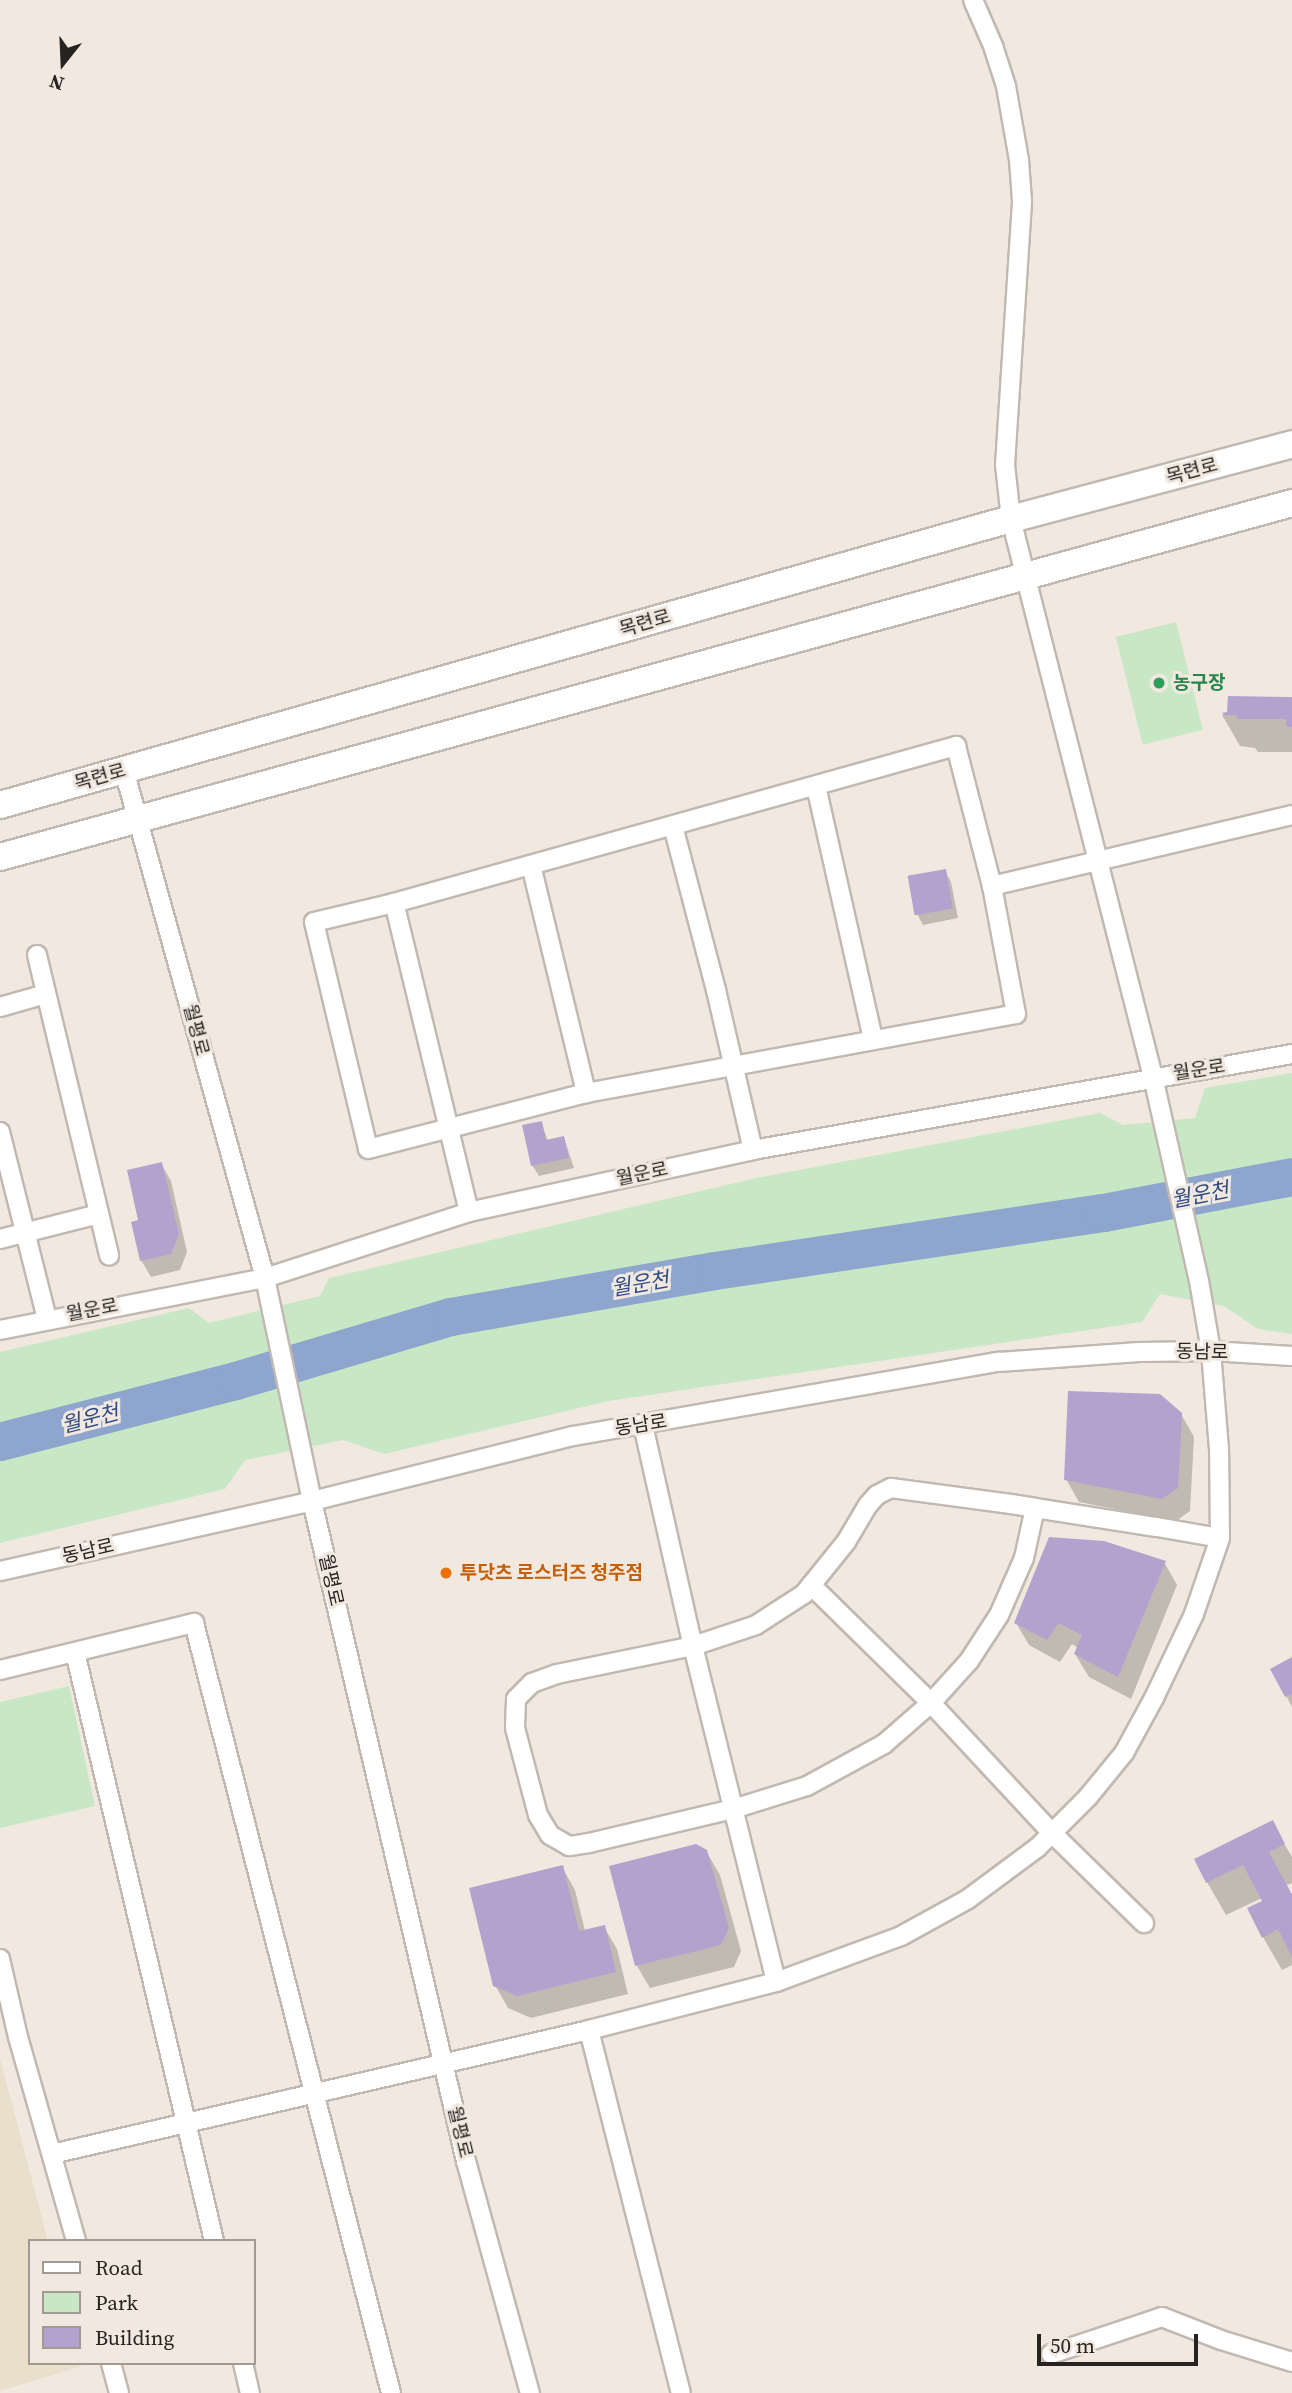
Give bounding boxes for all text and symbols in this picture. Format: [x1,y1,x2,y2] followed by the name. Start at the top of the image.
[28,28,98,98] north arrow
[46,68,67,97] text: N
[1164,453,1220,489] street label: 목련로
[617,605,673,641] street label: 목련로
[1173,672,1225,694] place label: 농구장
[1151,675,1167,691] marker: 농구장
[72,759,128,795] street label: 목련로
[178,1002,214,1058] street label: 월평로
[1171,1055,1227,1085] street label: 월운로
[614,1157,670,1191] street label: 월운로
[1169,1177,1231,1213] water label: 월운천
[609,1267,671,1301] water label: 월운천
[64,1294,120,1326] street label: 월운로
[1176,1340,1228,1364] street label: 동남로
[59,1400,121,1438] water label: 월운천
[613,1410,669,1440] street label: 동남로
[60,1534,116,1568] street label: 동남로
[314,1552,348,1608] street label: 월평로
[460,1562,643,1584] place label: 투닷츠 로스터즈 청주점
[438,1565,454,1581] marker: 투닷츠 로스터즈 청주점
[443,2104,477,2160] street label: 월평로
[28,2239,256,2365] legend
[95,2253,143,2282] text: Road
[95,2288,138,2317] text: Park
[1040,2320,1201,2364] scale bar
[95,2323,174,2352] text: Building
[1050,2331,1095,2360] text: 50 m

